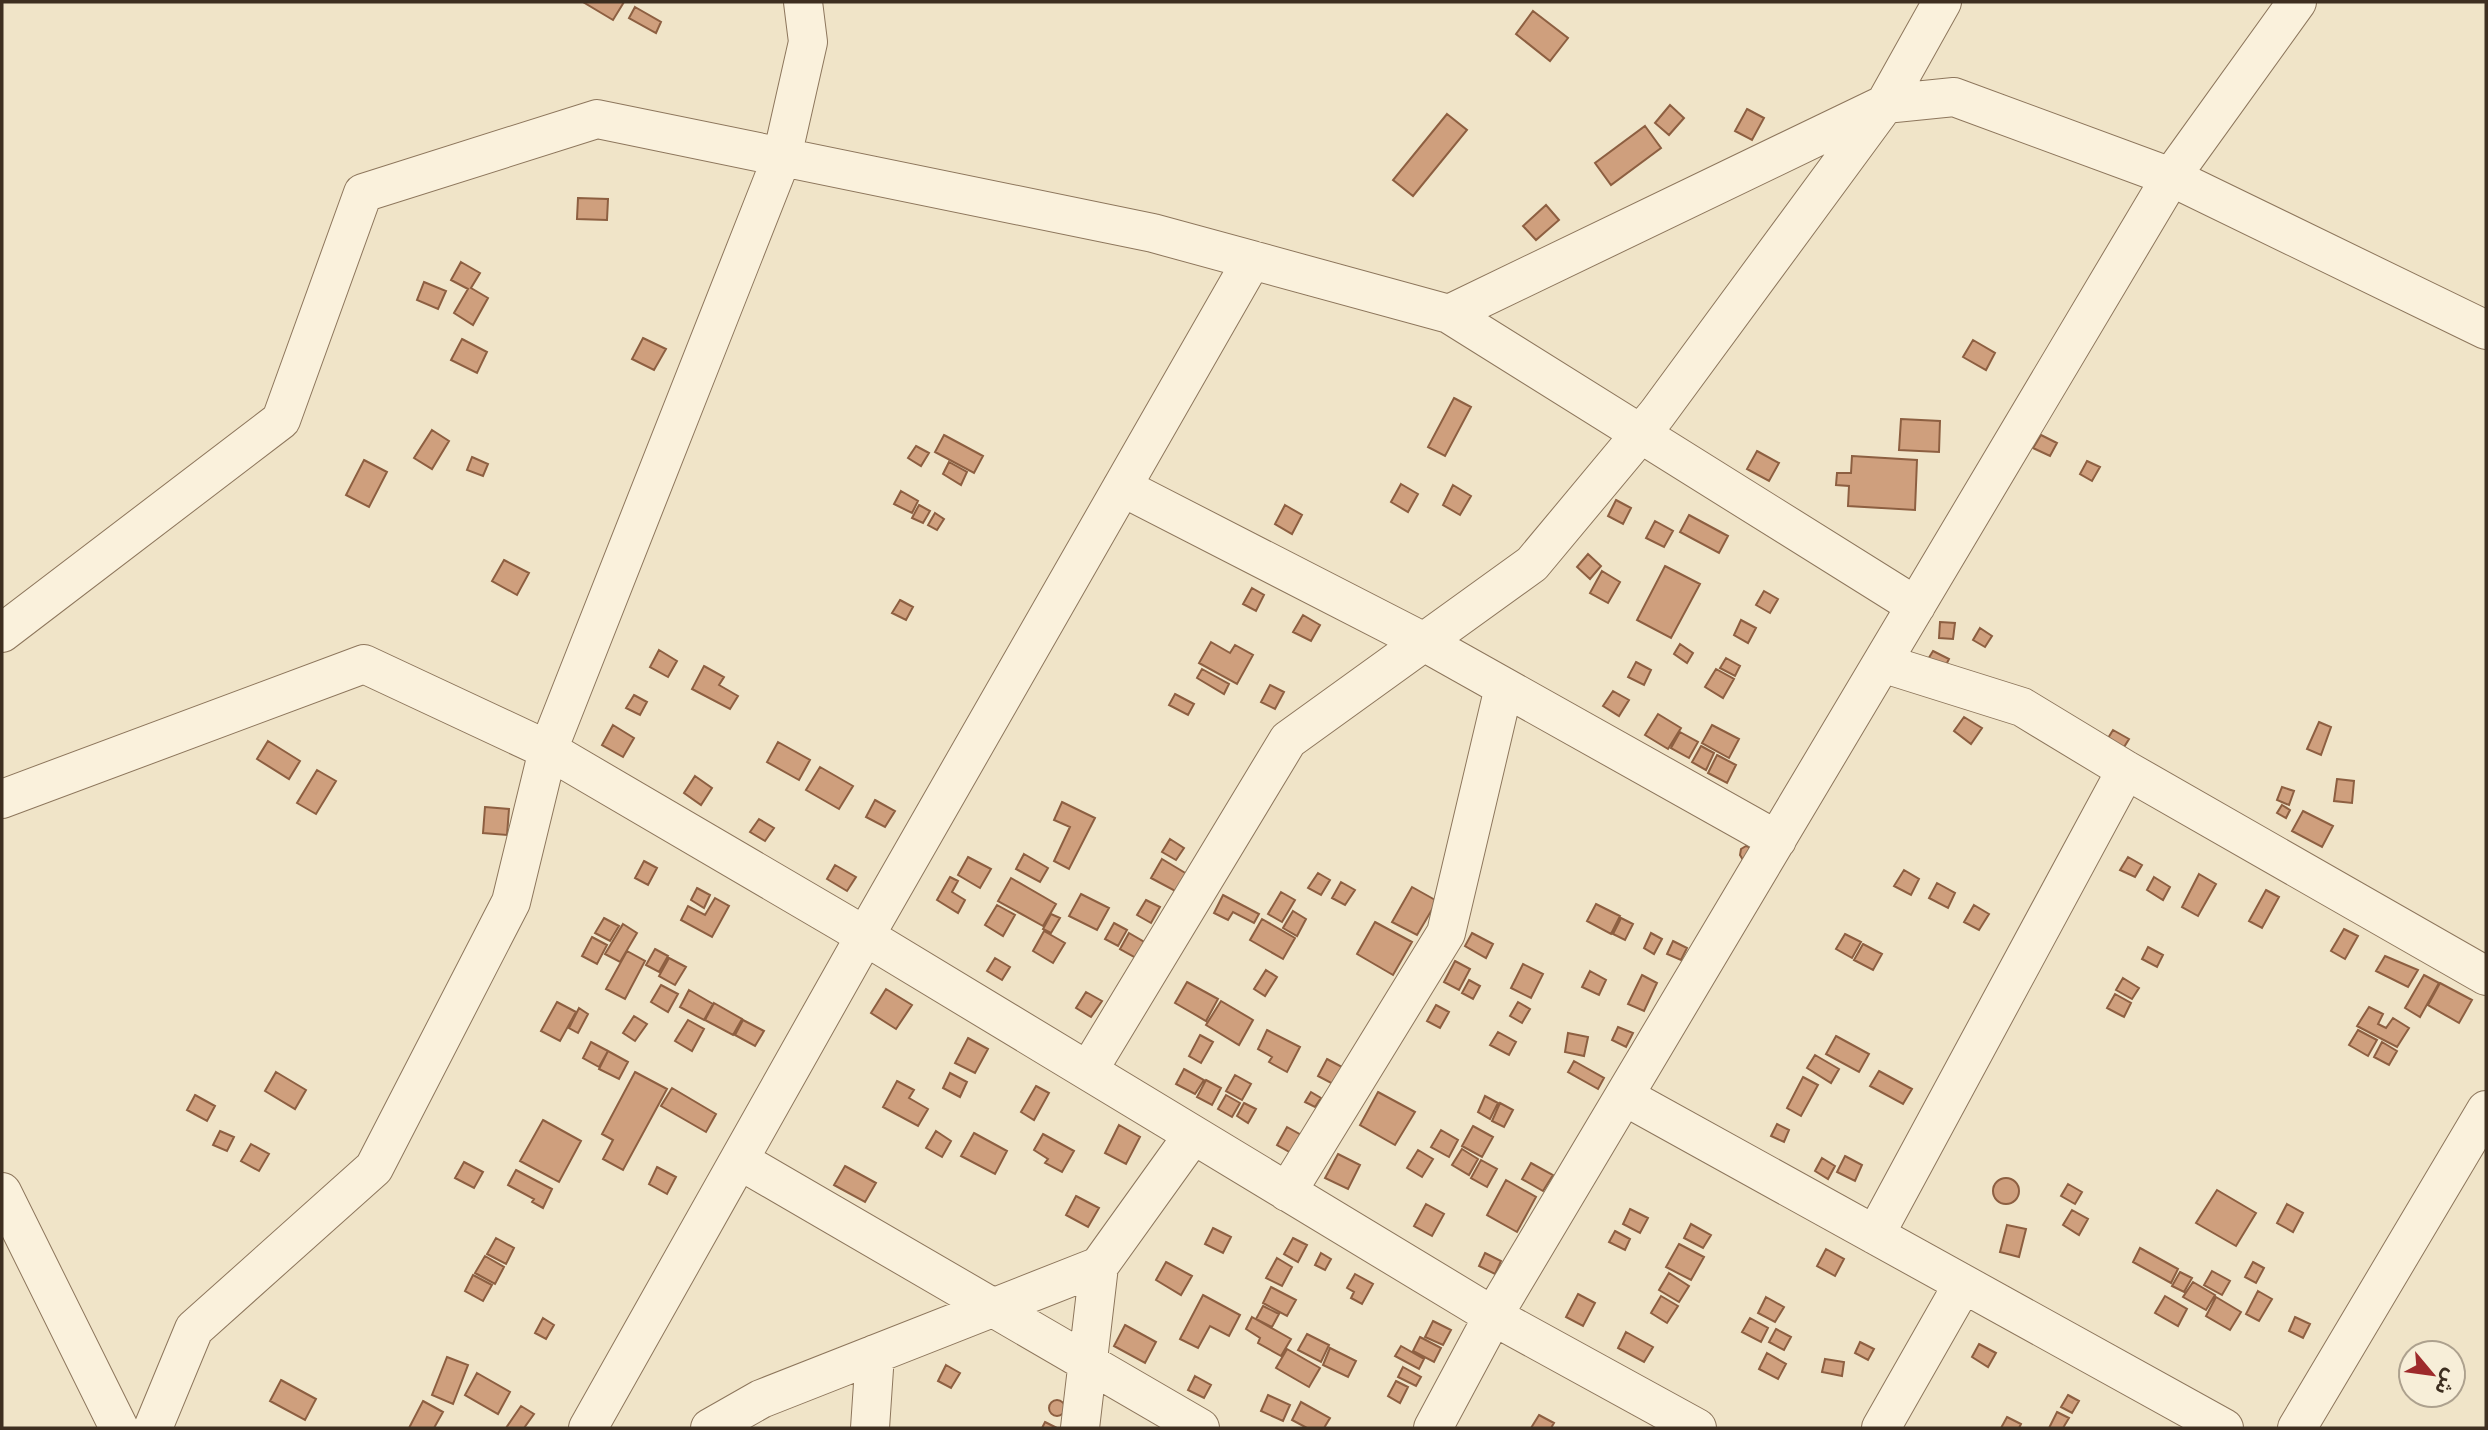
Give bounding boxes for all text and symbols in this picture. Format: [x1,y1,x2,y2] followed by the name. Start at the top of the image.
[2397,1339,2467,1409] north arrow
[2431,1366,2462,1398] text: ش

